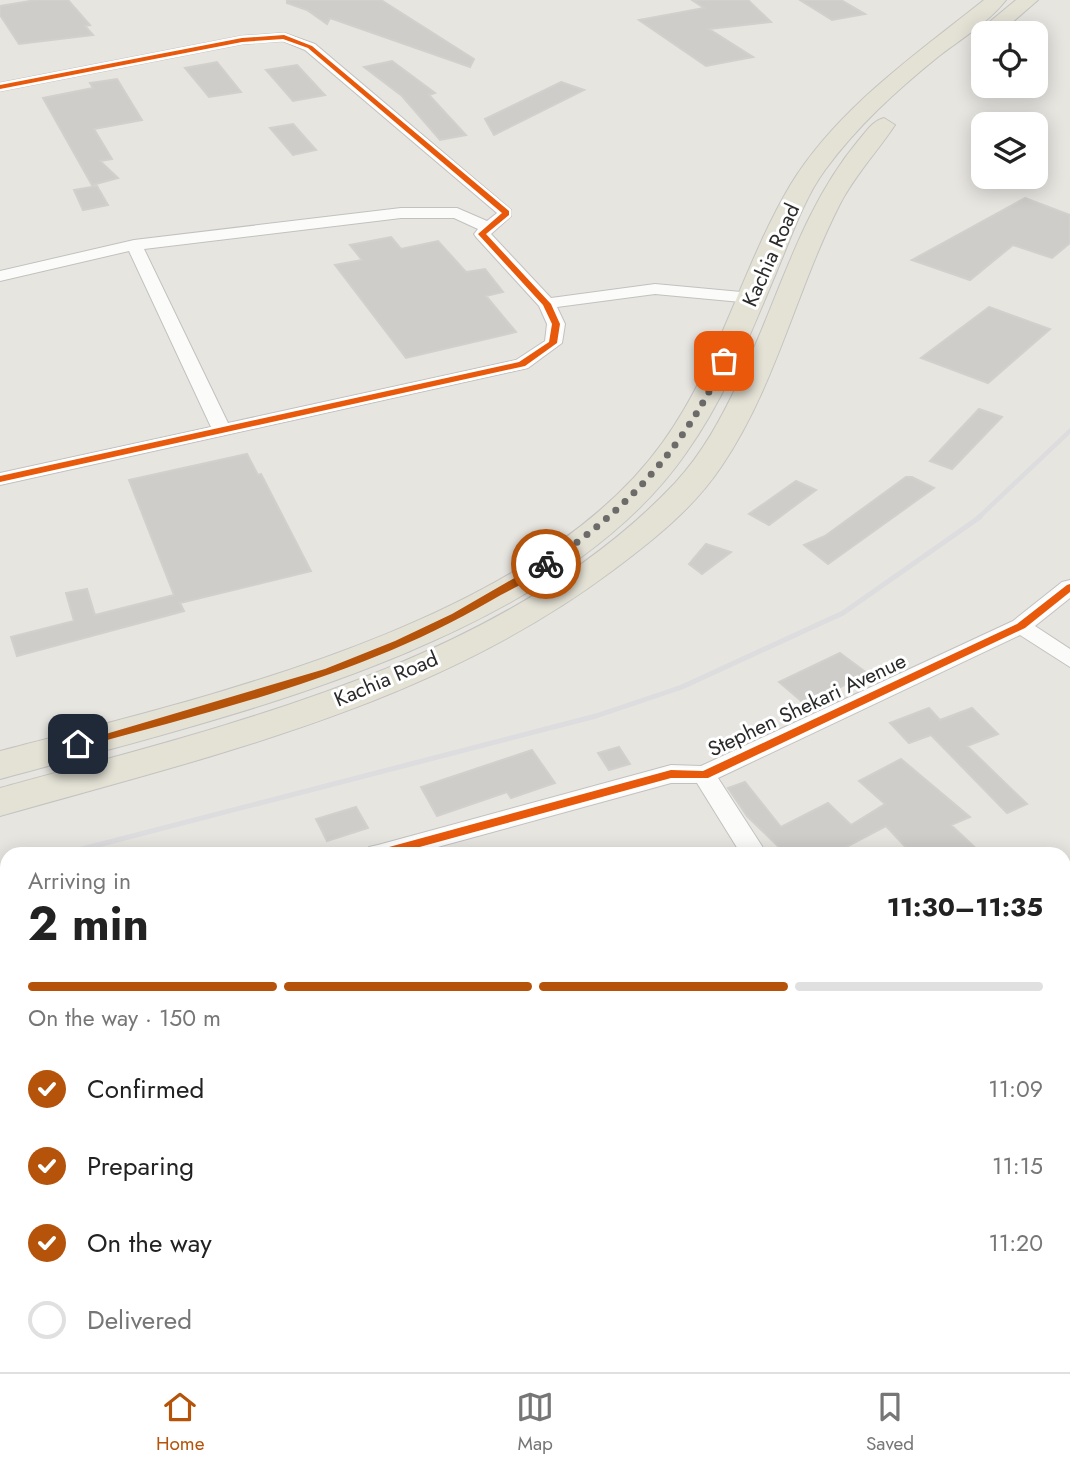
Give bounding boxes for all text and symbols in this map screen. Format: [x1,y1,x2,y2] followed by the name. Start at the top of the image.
[971,21,1048,189] map controls
[971,21,1048,98] button: locate
[971,112,1048,189] button: layers
[735,199,807,311] street label: Kachia Road
[694,331,754,391] pin
[705,342,743,380] icon: bag
[511,529,581,599] courier
[527,545,565,583] icon: bike
[329,644,443,714] street label: Kachia Road
[703,646,911,764] street label: Stephen Shekari Avenue
[48,714,108,774] pin
[59,725,97,763] icon: home
[28,864,131,898] text: Arriving in
[887,888,1043,926] text: 11:30–11:35
[28,891,149,957] text: 2 min
[28,1001,221,1035] text: On the way · 150 m
[28,1070,66,1108] icon: check
[87,1070,204,1108] text: Confirmed
[988,1072,1043,1106] text: 11:09
[28,1147,66,1185] icon: check
[87,1147,194,1185] text: Preparing
[992,1149,1043,1183] text: 11:15
[28,1224,66,1262] icon: check
[87,1224,212,1262] text: On the way
[989,1226,1043,1260] text: 11:20
[87,1301,192,1339] text: Delivered
[156,1388,204,1457] tab: Home
[516,1388,554,1457] tab: Map
[866,1388,914,1457] tab: Saved

